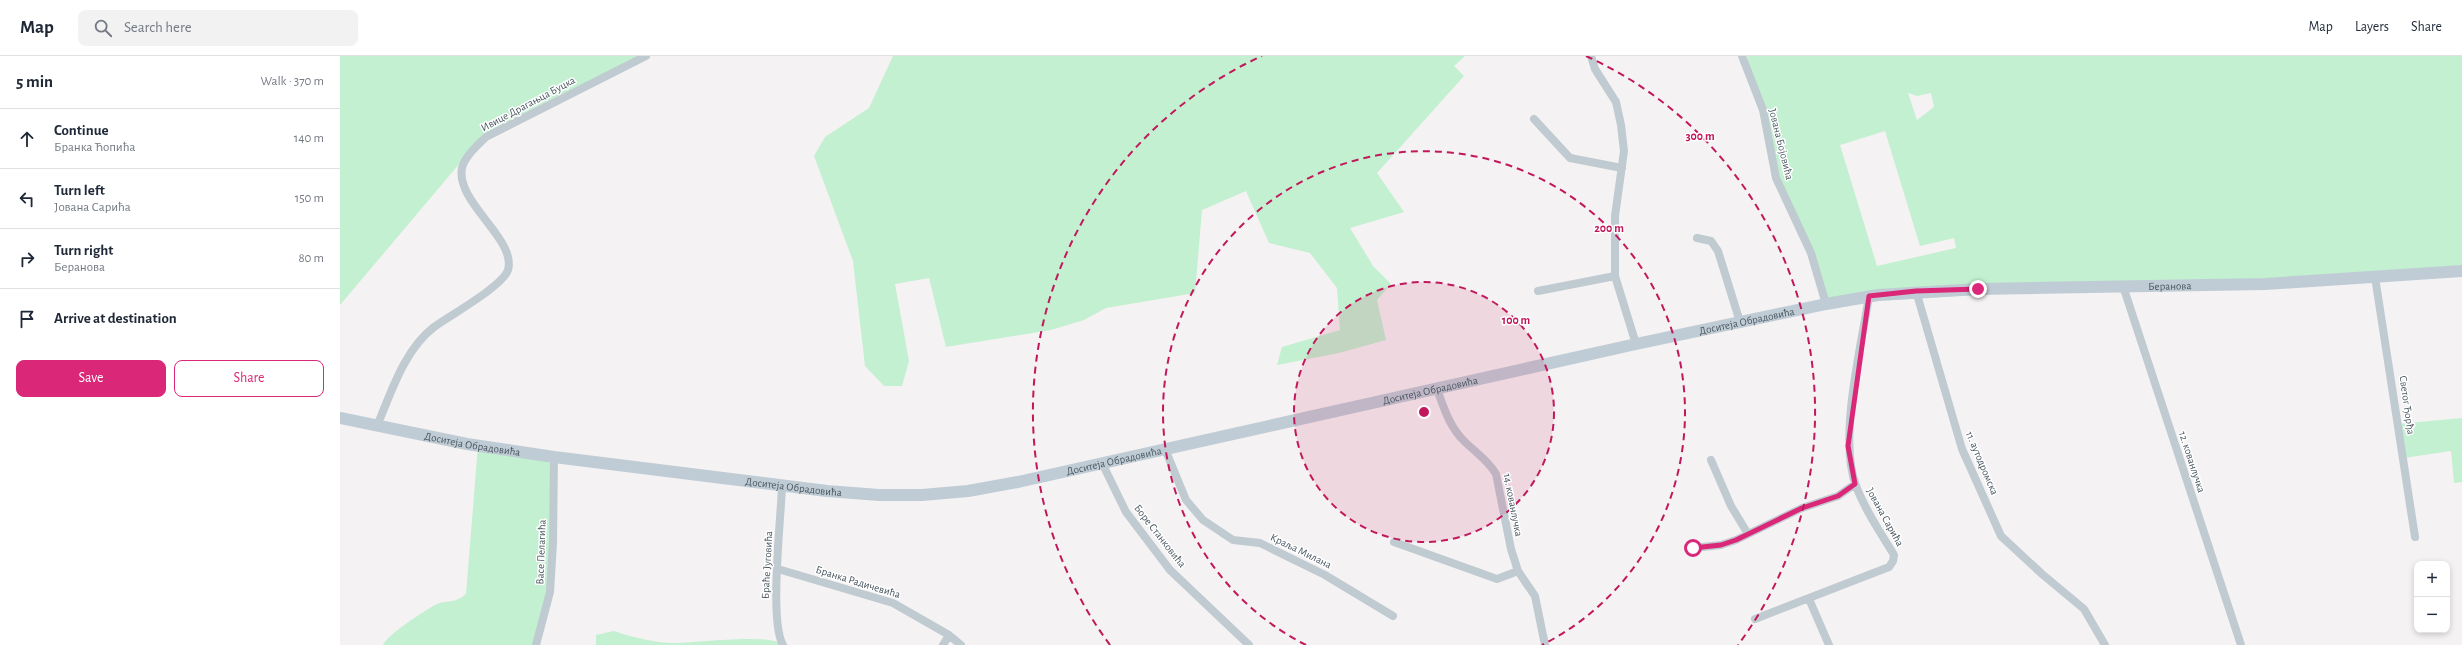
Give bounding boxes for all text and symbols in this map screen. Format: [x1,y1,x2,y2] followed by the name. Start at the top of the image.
[78,10,358,46] search box
[92,17,114,39] icon: search
[20,18,54,37] text: Map
[124,20,192,35] text: Search here
[2308,20,2333,34] text: Map
[2355,20,2389,34] text: Layers
[2411,20,2442,34] text: Share
[16,73,53,90] text: 5 min
[260,75,324,88] text: Walk · 370 m
[479,75,577,133] street label: Ивице Драгањца Буцка
[1767,107,1795,181] street label: Јована Бојовића
[54,123,109,138] text: Continue
[16,128,38,150] icon: ahead
[1685,130,1715,142] text: 300 m
[294,132,324,145] text: 140 m
[54,141,135,154] text: Бранка Ћопића
[54,183,105,198] text: Turn left
[16,188,38,210] icon: left
[295,192,324,205] text: 150 m
[54,201,131,214] text: Јована Сарића
[1594,222,1624,234] text: 200 m
[54,243,113,258] text: Turn right
[16,248,38,270] icon: right
[298,252,324,265] text: 80 m
[54,261,105,274] text: Беранова
[1969,280,1987,298] route end
[2148,280,2191,292] street label: Беранова
[1698,305,1795,336] street label: Доситеја Обрадовића
[16,308,38,330] icon: arrive
[54,311,177,326] text: Arrive at destination
[1502,314,1530,326] text: 100 m
[16,360,166,397] button: Save
[174,360,324,397] button: Share
[1381,374,1479,406] street label: Доситеја Обрадовића
[2396,375,2417,435] street label: Светог Ђорђа
[1417,405,1431,419] centre of rings
[424,430,521,457] street label: Доситеја Обрадовића
[1964,430,2000,496] street label: 11. аутодромска
[2177,430,2207,494] street label: 12. кованлучка
[1065,445,1162,477] street label: Доситеја Обрадовића
[1502,473,1524,537] street label: 14. кованлучка
[745,475,842,498] street label: Доситеја Обрадовића
[1864,486,1906,548] street label: Јована Сарића
[1132,503,1188,569] street label: Боре Станковића
[534,519,548,585] street label: Васе Пелагића
[760,531,774,599] street label: Браће Југовића
[1269,531,1333,571] street label: Краља Милана
[1684,539,1702,557] route start
[2414,561,2450,633] map controls
[2414,561,2450,597] button: +
[814,564,902,600] street label: Бранка Радичевића
[2414,597,2450,633] button: −

